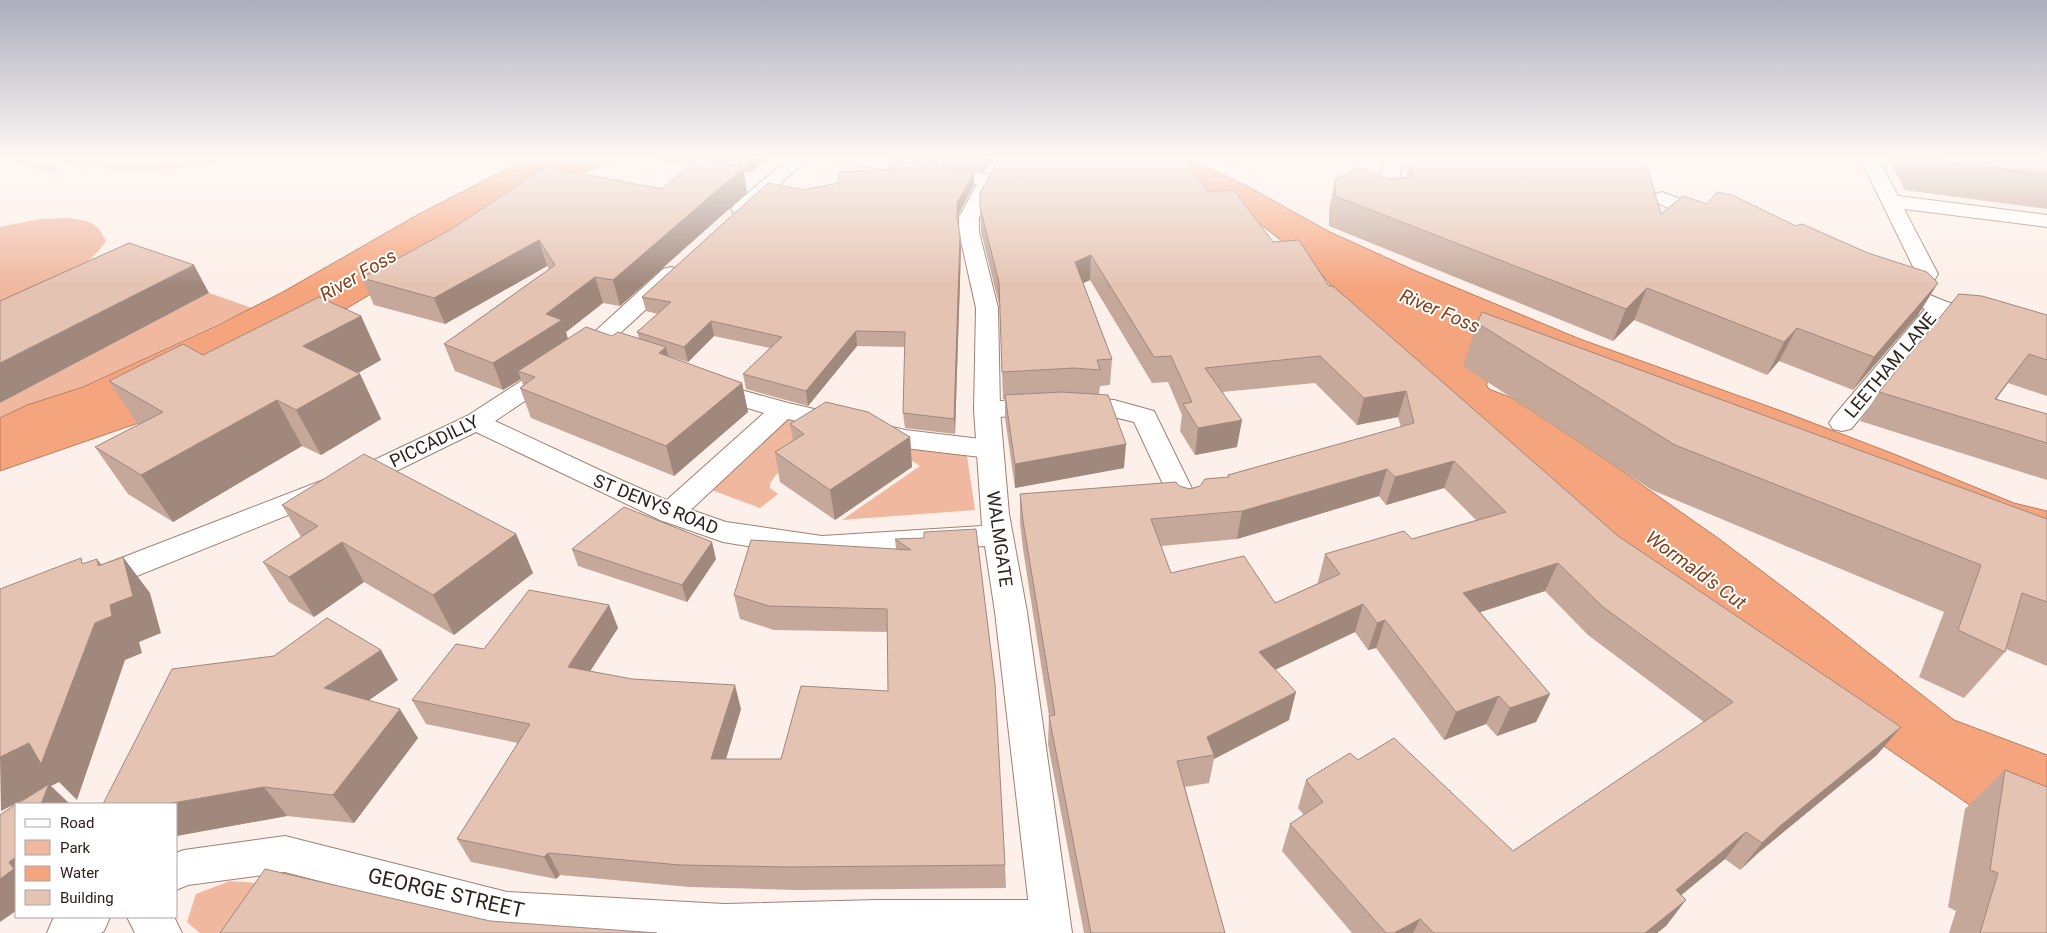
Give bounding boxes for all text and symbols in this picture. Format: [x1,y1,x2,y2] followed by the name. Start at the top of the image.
[316,244,400,306] water label: River Foss
[1396,284,1484,338] water label: River Foss
[1840,308,1940,422] street label: LEETHAM LANE
[386,410,482,472] street label: PICCADILLY
[590,469,722,539] street label: ST DENYS ROAD
[983,490,1017,588] street label: WALMGATE
[1641,526,1752,615] water label: Wormald's Cut
[15,803,178,918] legend
[60,814,94,832] text: Road
[60,839,91,857] text: Park
[366,863,527,923] street label: GEORGE STREET
[60,864,99,882] text: Water
[60,889,114,907] text: Building

